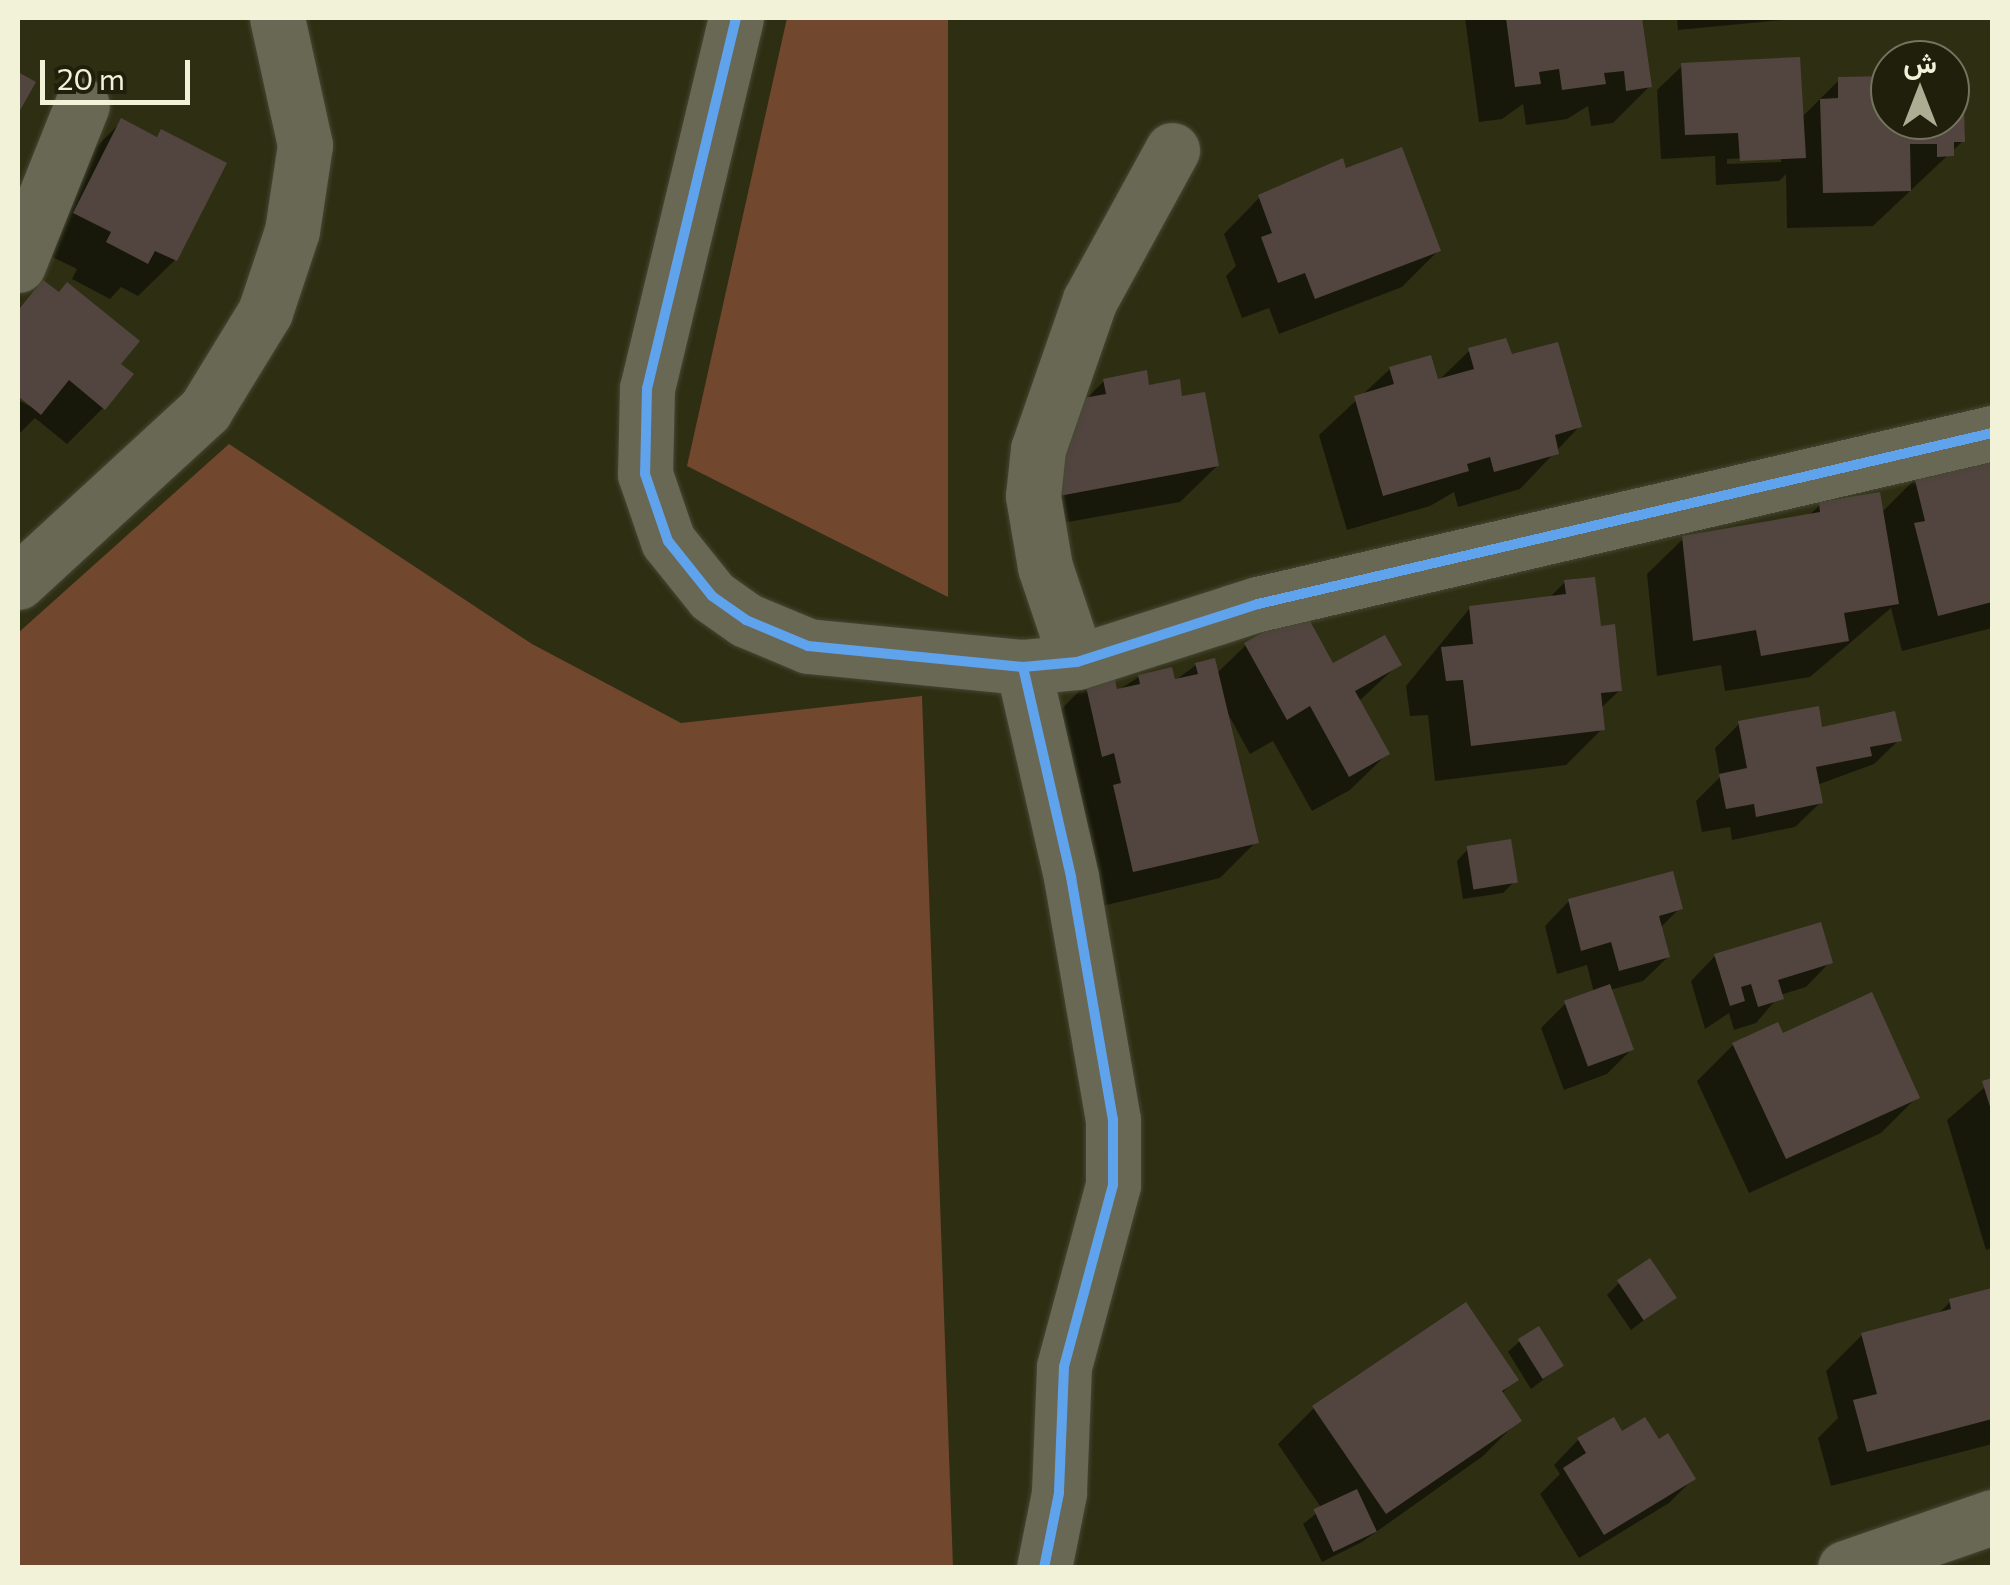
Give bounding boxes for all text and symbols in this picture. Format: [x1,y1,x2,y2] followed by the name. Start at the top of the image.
[45,40,195,102] scale bar
[1870,40,1970,140] north arrow
[1903,45,1937,79] text: ش
[57,59,125,96] text: 20 m

